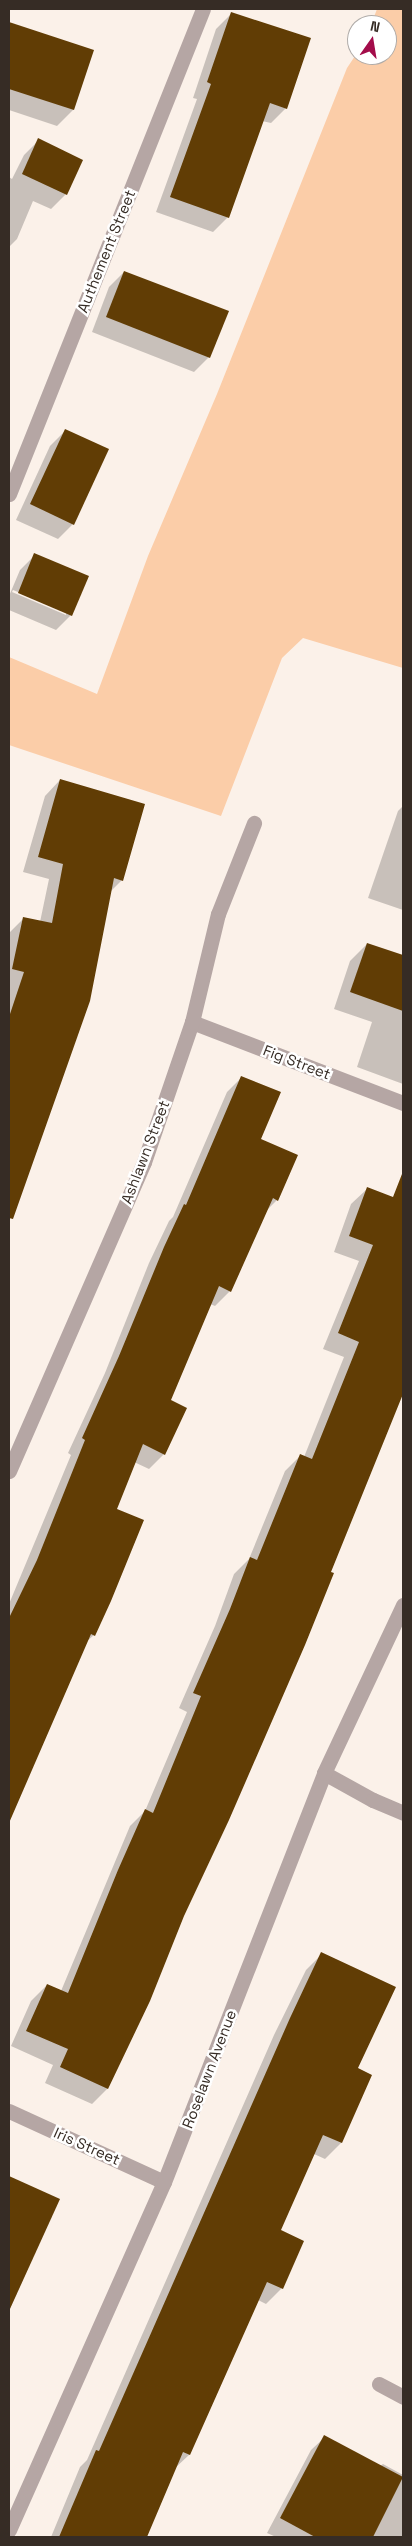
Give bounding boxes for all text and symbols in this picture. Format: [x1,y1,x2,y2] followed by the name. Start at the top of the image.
[347,15,397,65] north arrow
[369,17,382,36] text: N
[73,187,139,315] street label: Authement Street
[261,1041,333,1083] street label: Fig Street
[117,1098,173,1206] street label: Ashlawn Street
[178,2007,240,2131] street label: Roselawn Avenue
[51,2123,123,2169] street label: Iris Street

